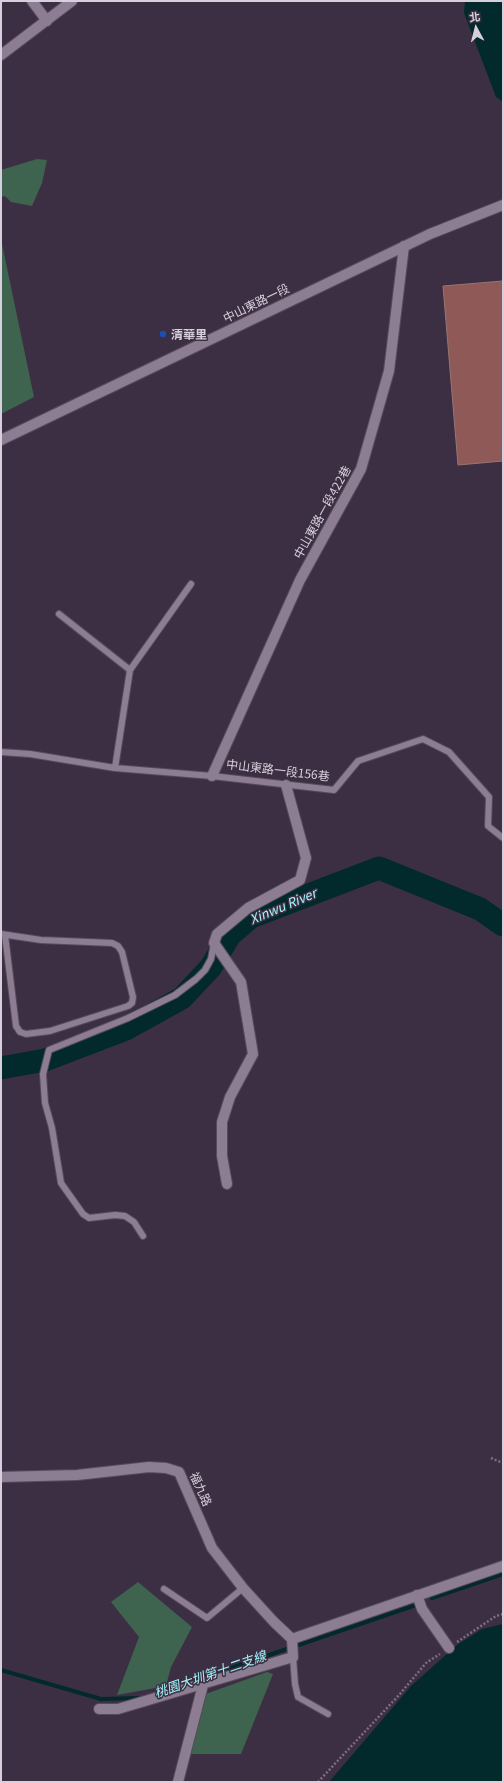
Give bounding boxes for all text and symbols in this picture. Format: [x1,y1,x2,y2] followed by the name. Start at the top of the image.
[468,7,481,25] text: 北
[456,8,496,48] north arrow
[220,281,292,325] street label: 中山東路一段
[171,327,207,341] place label: 清華里
[158,329,168,339] marker: 清華里
[290,463,354,561] street label: 中山東路一段422巷
[226,757,330,783] street label: 中山東路一段156巷
[247,885,319,927] water label: Xinwu River
[187,1470,215,1508] street label: 福九路
[152,1648,268,1700] water label: 桃園大圳第十二支線

